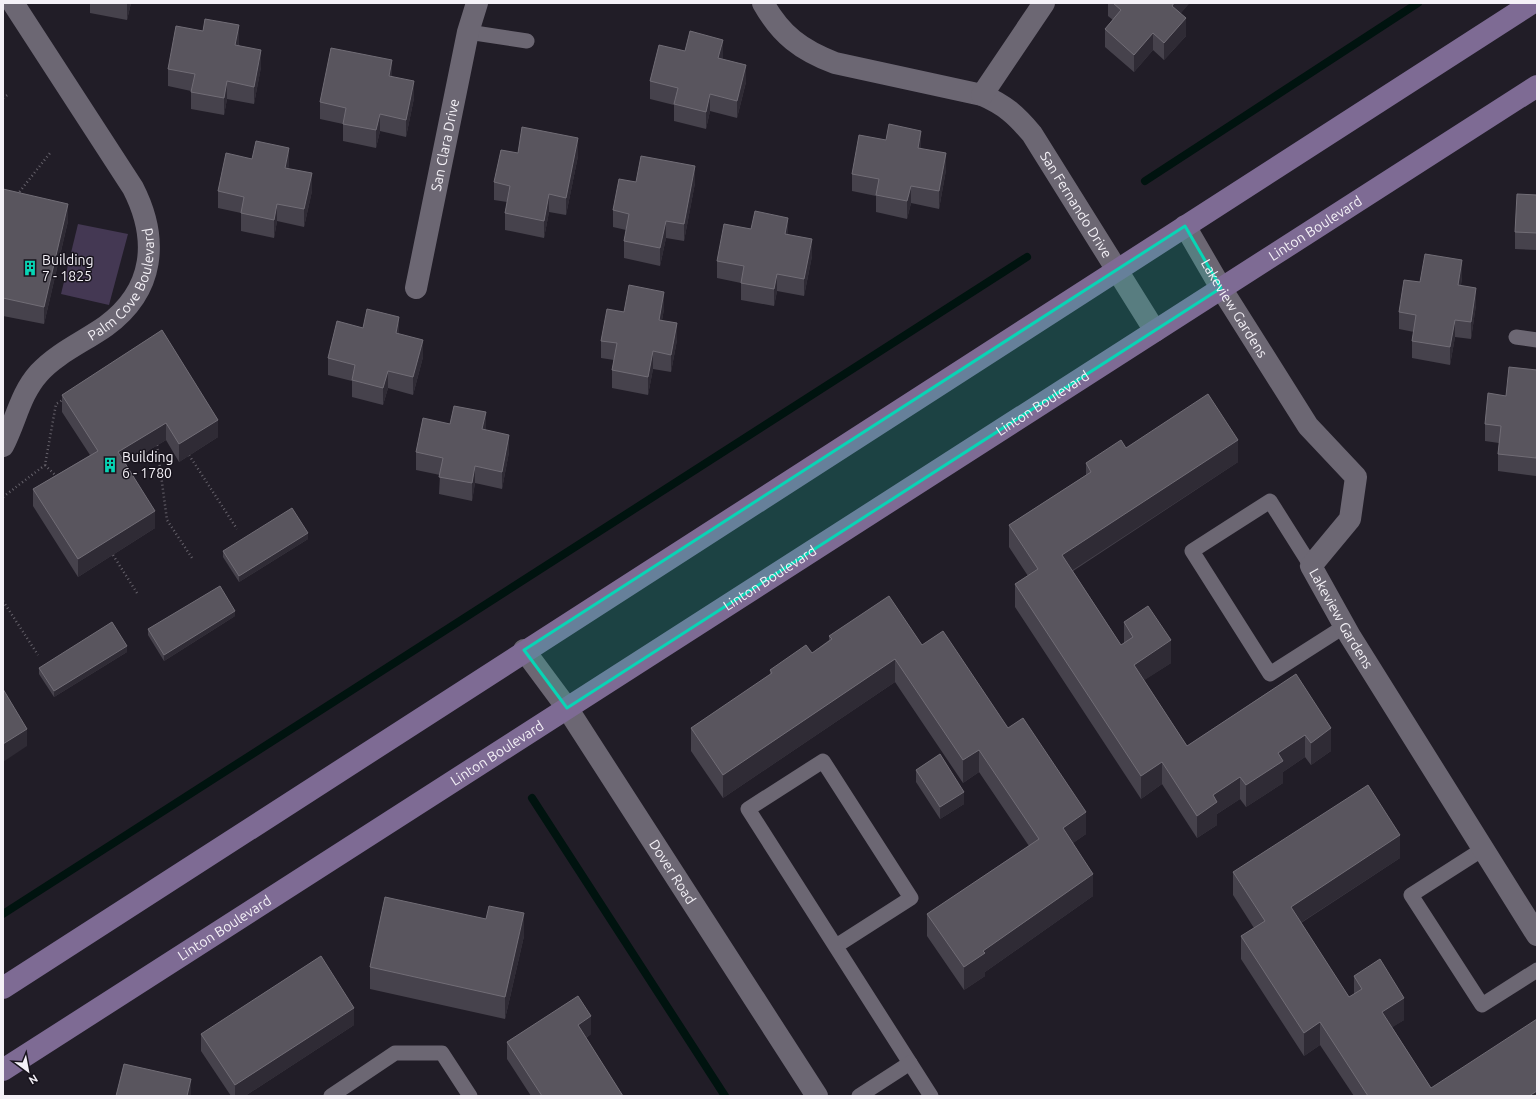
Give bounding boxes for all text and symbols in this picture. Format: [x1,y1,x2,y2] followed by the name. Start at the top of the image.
[428,97,462,193] street label: San Clara Drive
[1037,149,1115,261] street label: San Fernando Drive
[1266,193,1365,264] street label: Linton Boulevard
[85,227,157,344] street label: Palm Cove Boulevard
[42,252,94,284] place label: Building 7 - 1825
[1198,256,1271,361] street label: Lakeview Gardens
[21,259,39,277] building icon: Building 7 - 1825
[993,367,1092,439] street label: Linton Boulevard
[122,449,174,481] place label: Building 6 - 1780
[101,456,119,474] building icon: Building 6 - 1780
[720,542,819,614] street label: Linton Boulevard
[1306,566,1376,672] street label: Lakeview Gardens
[448,717,547,789] street label: Linton Boulevard
[646,837,699,907] street label: Dover Road
[175,892,274,964] street label: Linton Boulevard
[8,1051,48,1091] north arrow
[27,1072,40,1087] text: N

